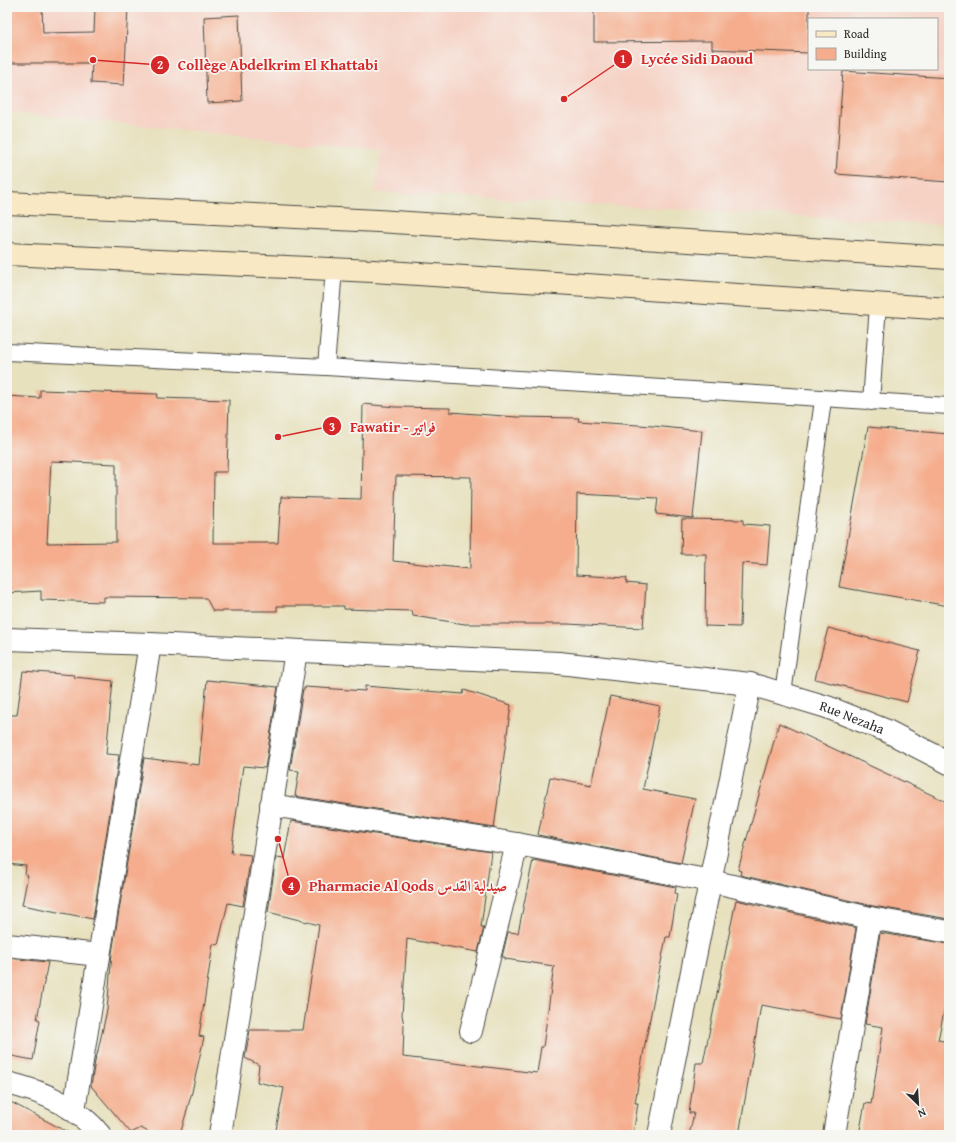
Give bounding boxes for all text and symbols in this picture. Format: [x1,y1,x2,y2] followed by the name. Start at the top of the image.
[808,18,938,70] legend
[844,25,870,42] text: Road
[844,45,887,62] text: Building
[613,46,761,73] callout: Lycée Sidi Daoud
[641,48,753,69] text: Lycée Sidi Daoud
[620,50,626,67] text: 1
[150,52,386,79] callout: Collège Abdelkrim El Khattabi
[178,54,378,75] text: Collège Abdelkrim El Khattabi
[157,56,163,73] text: 2
[322,413,444,440] callout: Fawatir - فواتير
[350,416,436,437] text: Fawatir - فواتير
[329,418,335,435] text: 3
[817,695,888,739] street label: Rue Nezaha
[281,872,515,899] callout: Pharmacie Al Qods صيدلية القدس
[309,875,507,896] text: Pharmacie Al Qods صيدلية القدس
[288,877,294,894] text: 4
[898,1084,938,1124] north arrow
[915,1104,929,1122] text: N

